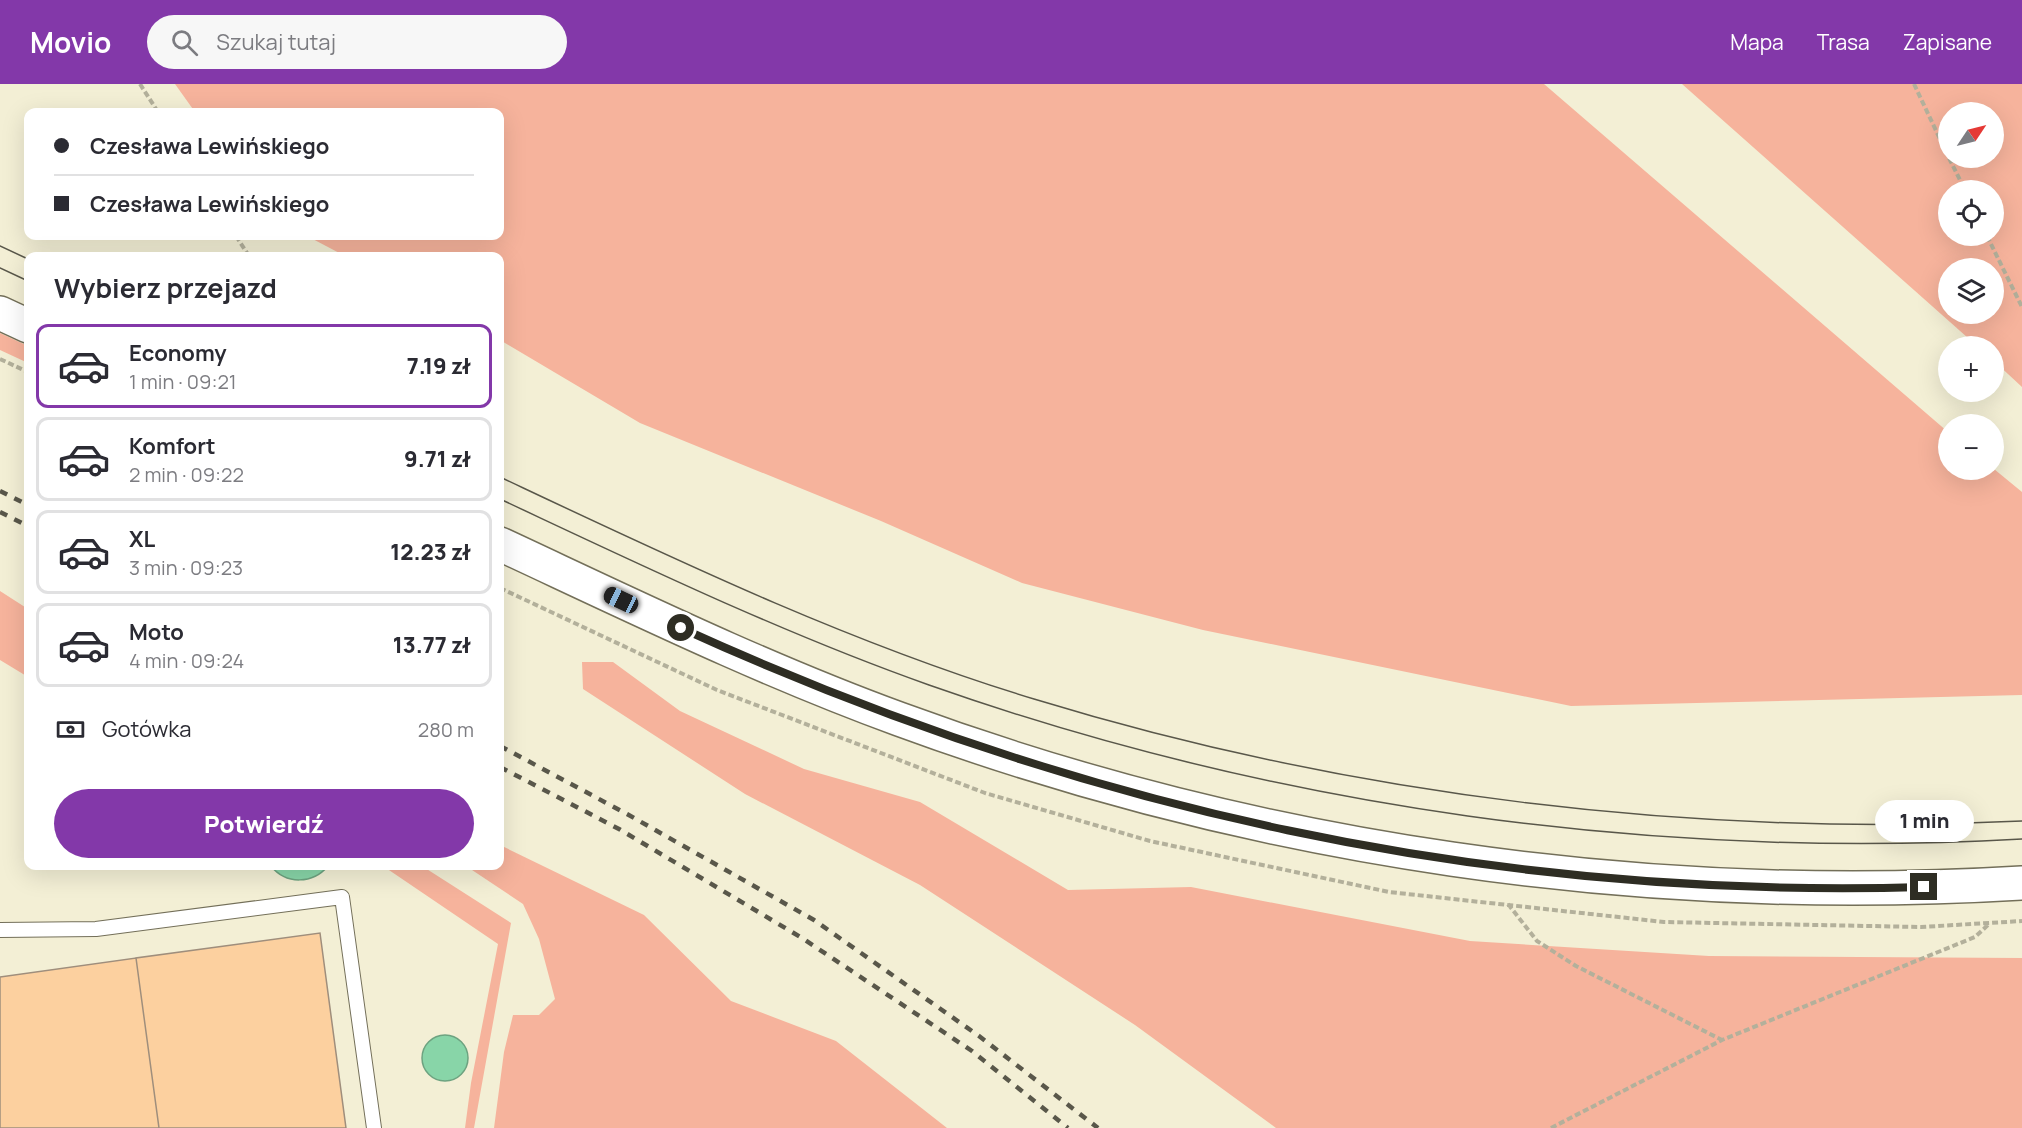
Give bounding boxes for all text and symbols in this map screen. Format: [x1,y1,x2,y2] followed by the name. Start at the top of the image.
[147,15,567,69] search box
[30,23,111,61] text: Movio
[168,26,201,59] icon: search
[216,27,336,57] text: Szukaj tutaj
[1730,28,1784,56] text: Mapa
[1817,28,1870,56] text: Trasa
[1903,28,1992,56] text: Zapisane
[1938,102,2004,168] north arrow
[1938,102,2004,480] map controls
[90,131,329,161] text: Czesława Lewińskiego
[1938,180,2004,246] button: locate
[90,189,329,219] text: Czesława Lewińskiego
[1938,258,2004,324] button: layers
[54,269,277,306] text: Wybierz przejazd
[1938,336,2004,402] button: +
[129,338,227,368] text: Economy
[57,339,111,393] icon: car
[407,351,471,381] text: 7.19 zł
[129,368,237,395] text: 1 min · 09:21
[1938,414,2004,480] button: −
[129,431,216,461] text: Komfort
[57,432,111,486] icon: car
[404,444,471,474] text: 9.71 zł
[129,461,244,488] text: 2 min · 09:22
[129,524,155,554] text: XL
[57,525,111,579] icon: car
[390,537,471,567] text: 12.23 zł
[129,554,243,581] text: 3 min · 09:23
[601,584,641,616] car
[667,614,694,641] route start
[129,617,184,647] text: Moto
[57,618,111,672] icon: car
[393,630,471,660] text: 13.77 zł
[129,647,244,674] text: 4 min · 09:24
[54,713,87,746] icon: cash
[102,714,191,744] text: Gotówka
[418,716,474,743] text: 280 m
[54,789,474,858] button: Potwierdź
[1874,800,1974,842] callout: 1 min
[1899,807,1950,834] text: 1 min
[1910,873,1937,900] route end

